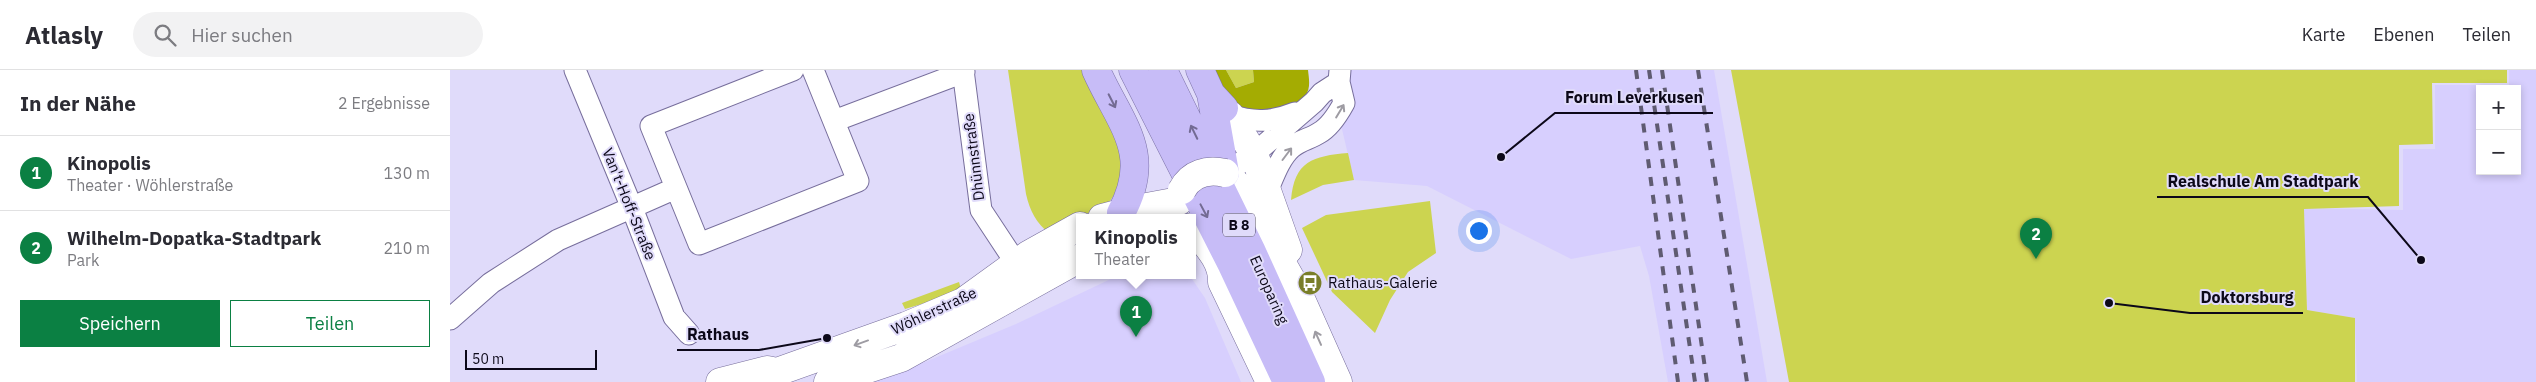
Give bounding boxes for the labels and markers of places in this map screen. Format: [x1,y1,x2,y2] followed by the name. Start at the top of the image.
[1555,82,1713,113] callout: Forum Leverkusen
[2157,166,2368,197] callout: Realschule Am Stadtpark
[2020,218,2052,259] pin: 2
[1297,270,1323,296] bus stop icon: Rathaus-Galerie
[1328,273,1437,292] place label: Rathaus-Galerie
[2190,282,2303,313] callout: Doktorsburg
[1120,296,1152,337] pin: 1
[677,319,759,350] callout: Rathaus

